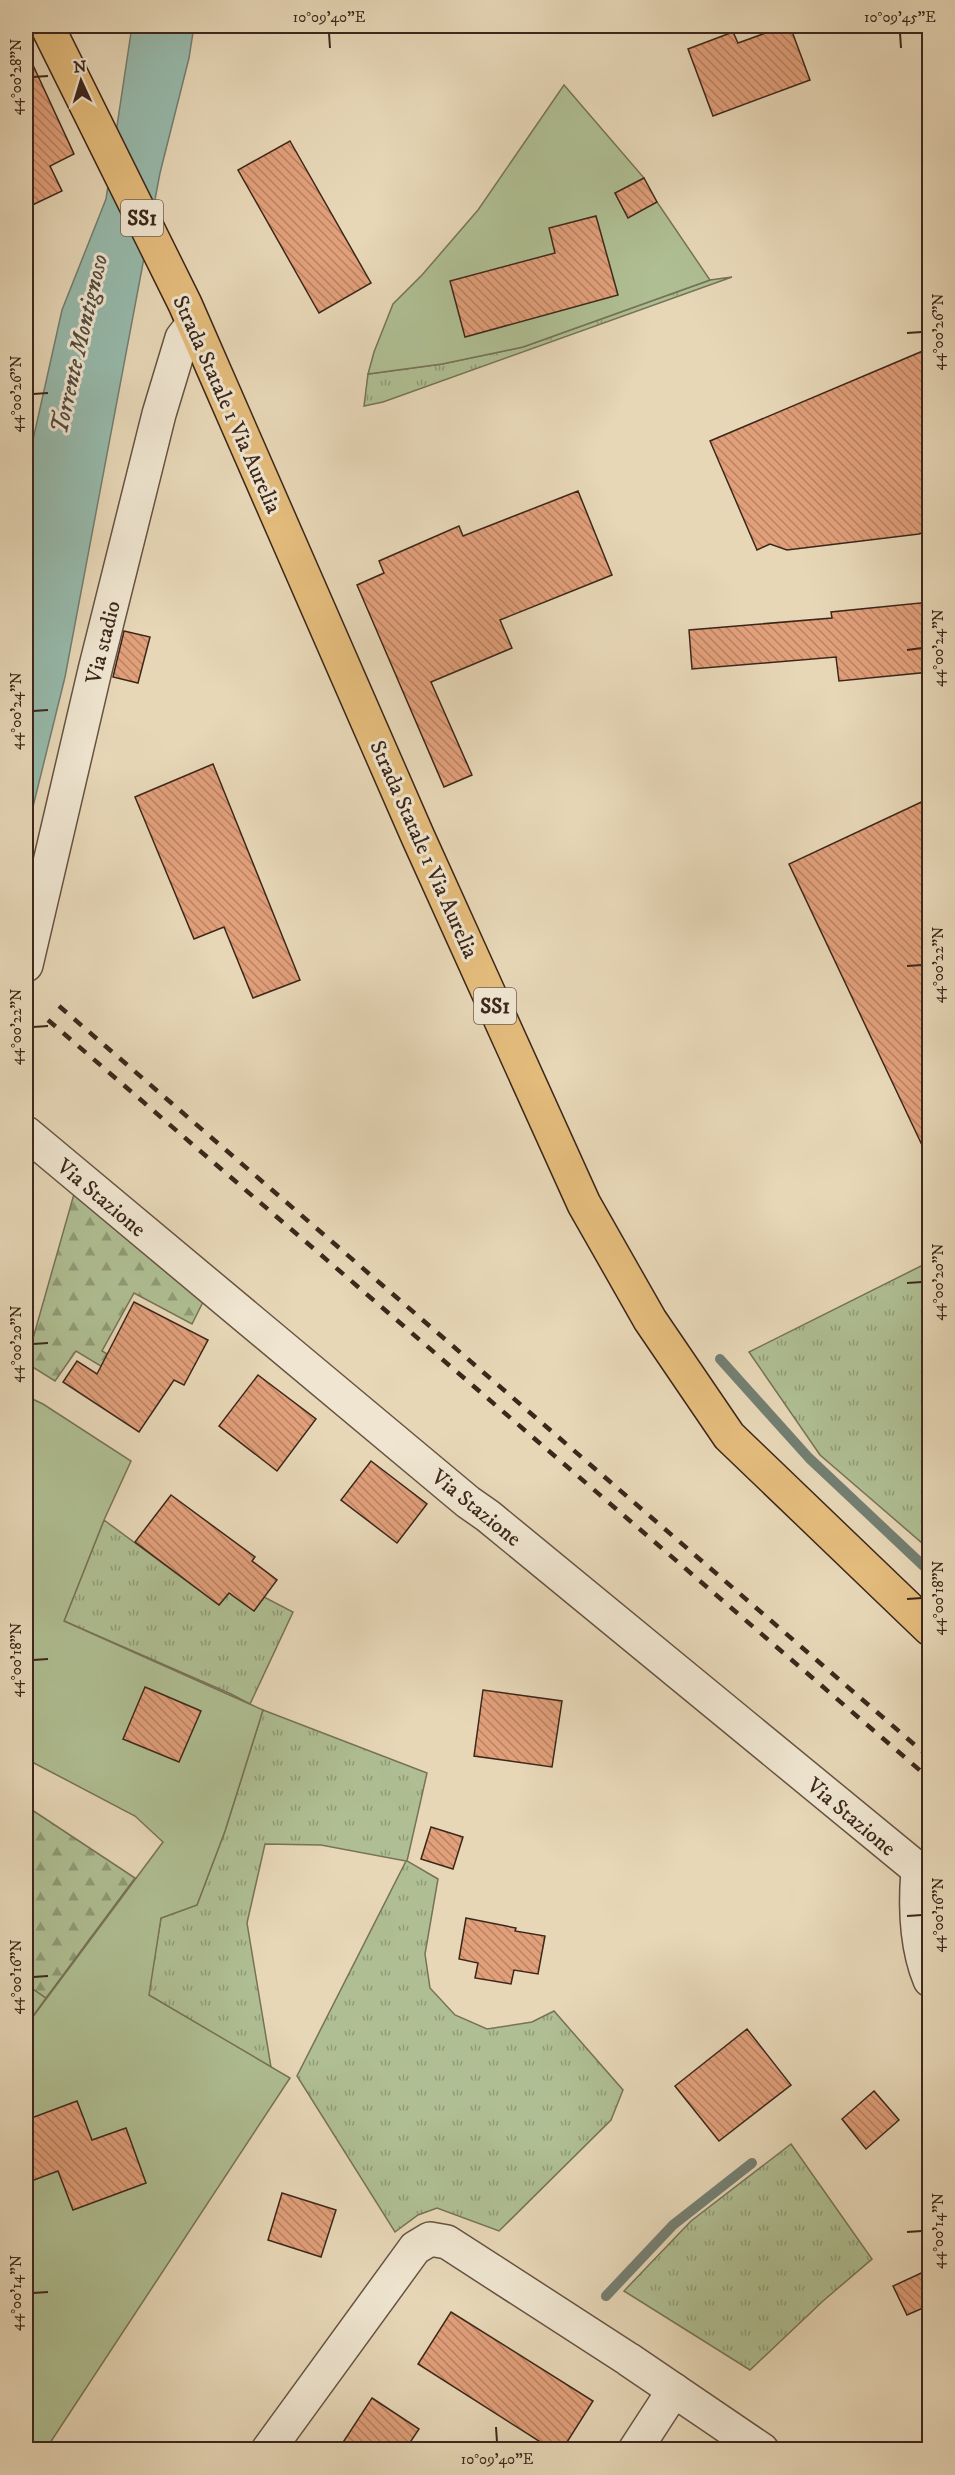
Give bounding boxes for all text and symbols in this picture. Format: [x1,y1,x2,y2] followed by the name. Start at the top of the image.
[293,8,366,27] text: 10°09'40"E
[864,8,936,27] text: 10°09'45"E
[7,39,26,115] text: 44°00'28"N
[51,51,111,111] north arrow
[73,57,87,77] text: N
[121,200,163,236] road number: SS1
[45,251,115,437] water label: Torrente Montignoso
[166,291,287,518] street label: Strada Statale 1 Via Aurelia
[929,294,948,371] text: 44°00'26"N
[7,356,26,433] text: 44°00'26"N
[80,598,127,688] street label: Via stadio
[929,609,948,687] text: 44°00'24"N
[7,672,26,750] text: 44°00'24"N
[363,736,484,963] street label: Strada Statale 1 Via Aurelia
[929,927,948,1003] text: 44°00'22"N
[474,988,516,1024] road number: SS1
[7,989,26,1065] text: 44°00'22"N
[50,1152,151,1243] street label: Via Stazione
[929,1243,948,1321] text: 44°00'20"N
[7,1305,26,1383] text: 44°00'20"N
[425,1463,526,1553] street label: Via Stazione
[929,1561,948,1635] text: 44°00'18"N
[7,1623,26,1697] text: 44°00'18"N
[800,1771,901,1862] street label: Via Stazione
[929,1877,948,1953] text: 44°00'16"N
[7,1939,26,2015] text: 44°00'16"N
[929,2193,948,2269] text: 44°00'14"N
[7,2255,26,2331] text: 44°00'14"N
[461,2450,534,2469] text: 10°09'40"E

